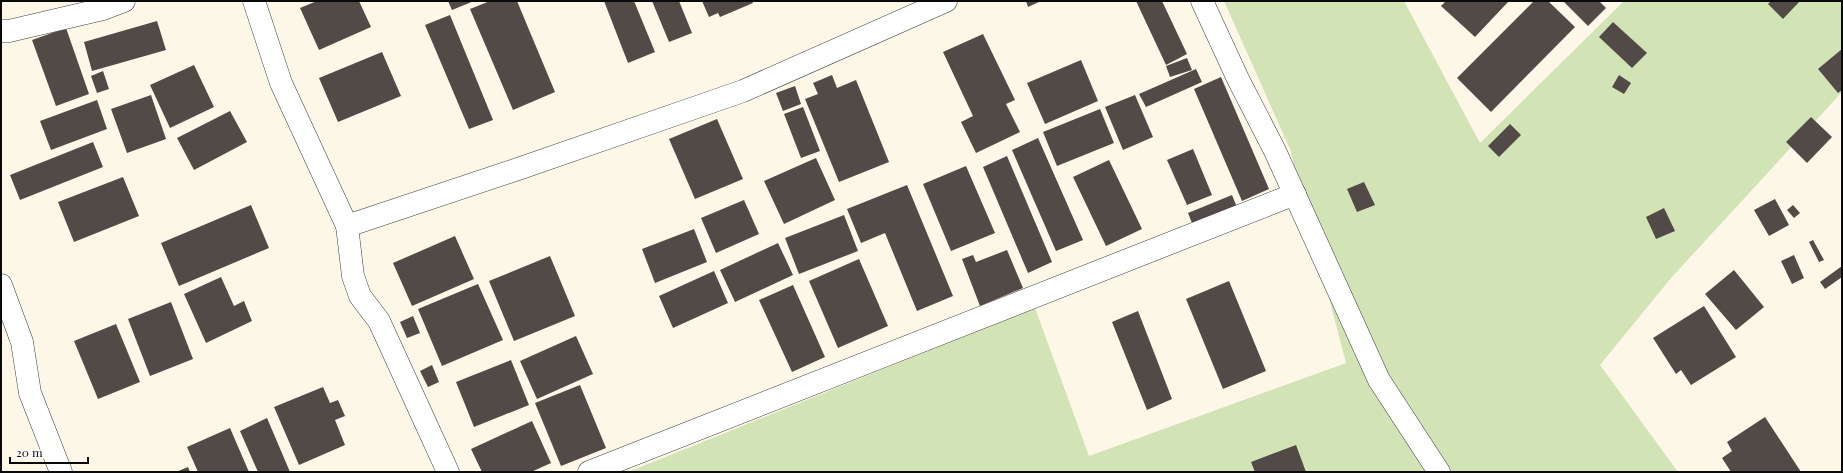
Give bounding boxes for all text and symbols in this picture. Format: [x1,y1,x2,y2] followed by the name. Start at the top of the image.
[10,439,88,465] scale bar
[16,444,43,460] text: 20 m

